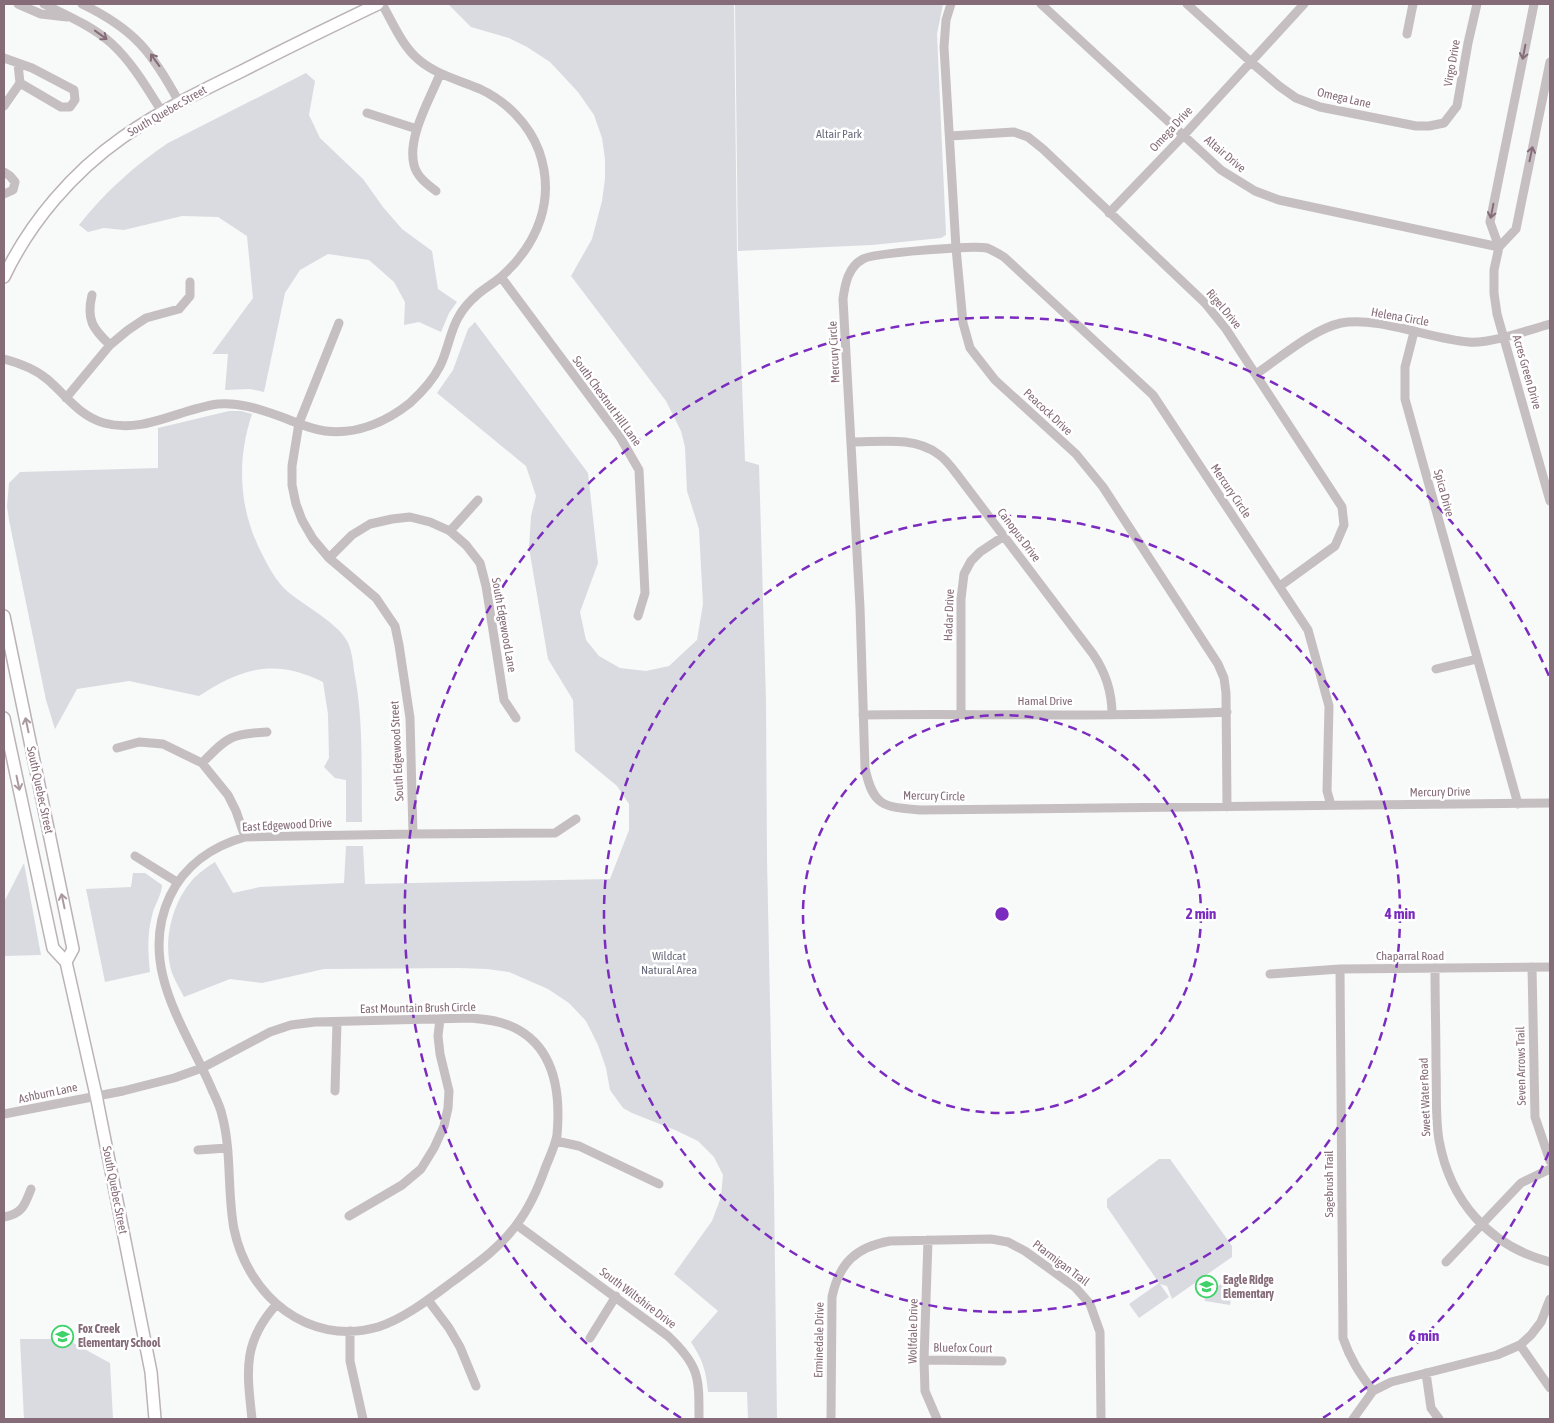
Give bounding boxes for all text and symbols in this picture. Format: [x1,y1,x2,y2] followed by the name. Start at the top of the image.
[93,30,107,40] one-way arrow
[1441,38,1463,88] street label: Virgo Drive
[1519,43,1529,59] one-way arrow
[150,54,160,68] one-way arrow
[125,82,210,139] street label: South Quebec Street
[1316,85,1372,111] street label: Omega Lane
[1147,104,1195,154] street label: Omega Drive
[816,127,863,141] park label: Altair Park
[1202,133,1248,175] street label: Altair Drive
[1527,147,1536,163] one-way arrow
[1487,202,1496,218] one-way arrow
[1203,286,1245,332] street label: Rigel Drive
[1370,305,1430,329] street label: Helena Circle
[825,321,843,383] street label: Mercury Circle
[1510,333,1544,411] street label: Acres Green Drive
[570,353,644,449] street label: South Chestnut Hill Lane
[1021,386,1075,438] street label: Peacock Drive
[1208,461,1254,521] street label: Mercury Circle
[1431,468,1457,518] street label: Spica Drive
[994,506,1044,564] street label: Canopus Drive
[489,577,519,673] street label: South Edgewood Lane
[941,589,957,641] street label: Hadar Drive
[1018,694,1072,708] street label: Hamal Drive
[387,700,407,802] street label: South Edgewood Street
[21,717,31,733] one-way arrow
[24,745,56,836] street label: South Quebec Street
[14,775,23,791] one-way arrow
[1410,784,1470,800] street label: Mercury Drive
[903,788,965,804] street label: Mercury Circle
[242,816,332,834] street label: East Edgewood Drive
[58,894,67,910] one-way arrow
[993,905,1011,923] centre of rings
[1186,905,1216,922] text: 2 min
[1384,905,1415,922] text: 4 min
[641,949,697,977] park label: Wildcat Natural Area
[1376,949,1444,963] street label: Chaparral Road
[360,1000,476,1016] street label: East Mountain Brush Circle
[1513,1026,1529,1106] street label: Seven Arrows Trail
[1417,1057,1433,1137] street label: Sweet Water Road
[17,1080,79,1106] street label: Ashburn Lane
[100,1145,130,1236] street label: South Quebec Street
[1322,1150,1336,1218] street label: Sagebrush Trail
[1030,1237,1093,1289] street label: Ptarmigan Trail
[597,1265,679,1331] street label: South Wiltshire Drive
[1223,1273,1274,1301] place label: Eagle Ridge Elementary
[1195,1275,1219,1299] school or university icon: Eagle Ridge Elementary
[905,1298,921,1364] street label: Wolfdale Drive
[811,1302,827,1378] street label: Erminedale Drive
[78,1322,161,1350] place label: Fox Creek Elementary School
[50,1324,74,1348] school or university icon: Fox Creek Elementary School
[1409,1327,1439,1344] text: 6 min
[933,1340,993,1356] street label: Bluefox Court

